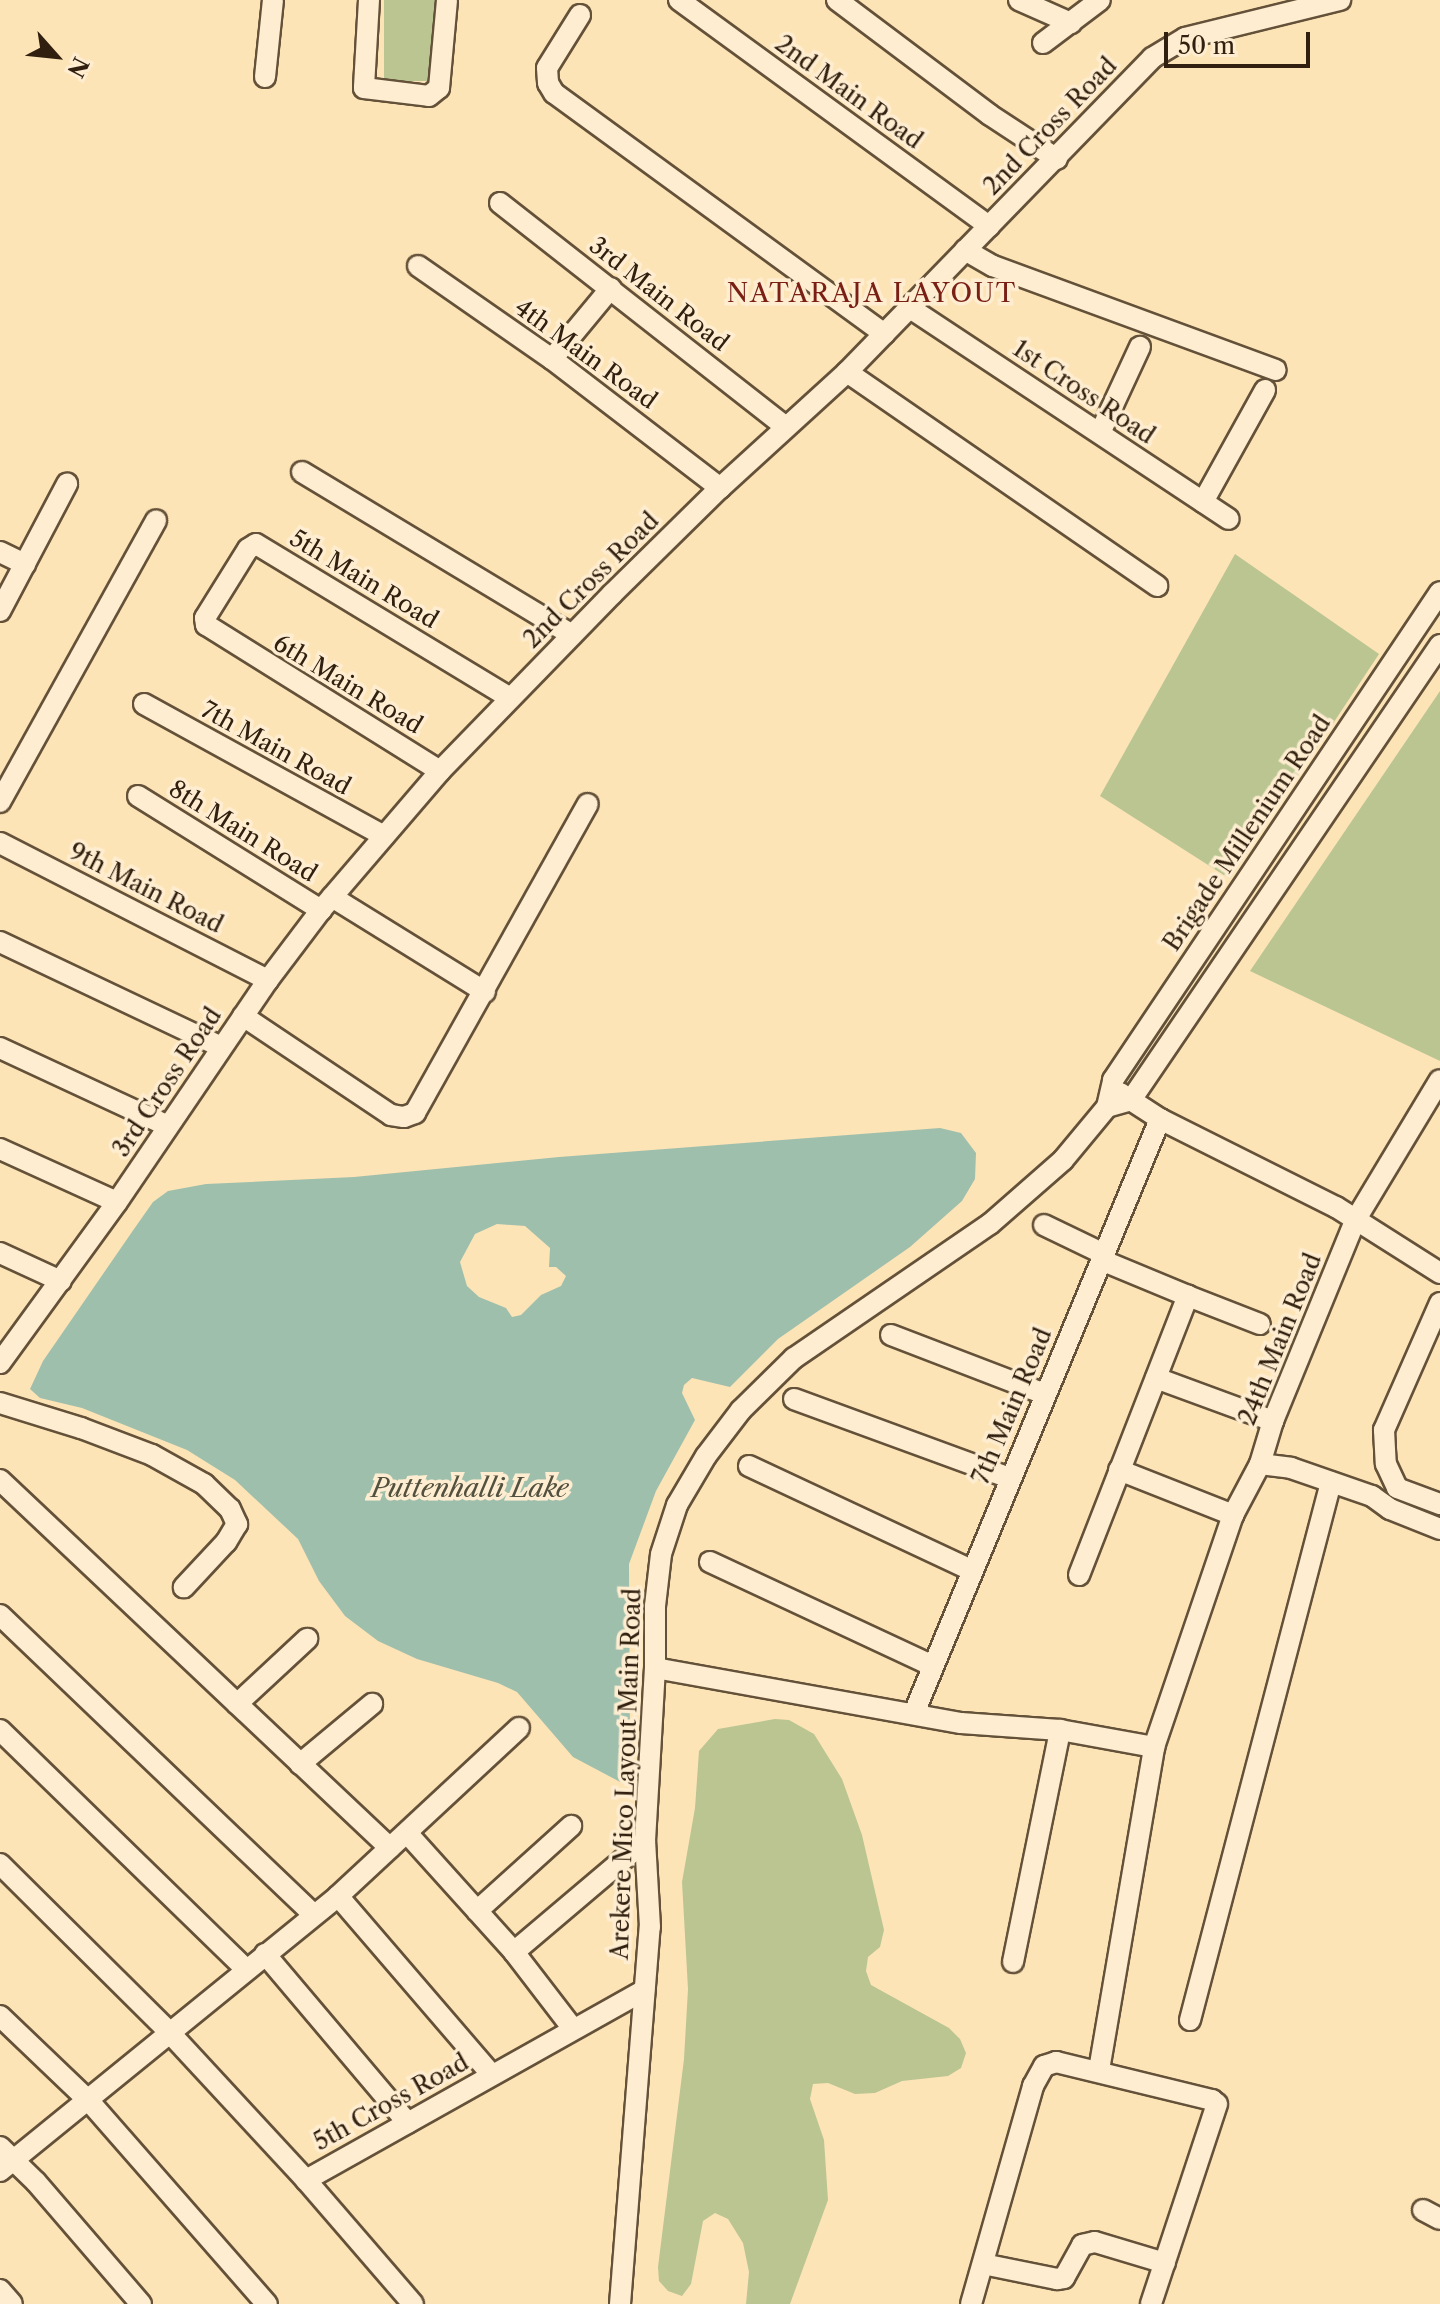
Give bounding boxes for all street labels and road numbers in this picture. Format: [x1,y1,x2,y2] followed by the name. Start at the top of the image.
[770,29,928,155] street label: 2nd Main Road
[977,51,1123,201] street label: 2nd Cross Road
[584,231,734,357] street label: 3rd Main Road
[509,293,663,415] street label: 4th Main Road
[1008,334,1160,450] street label: 1st Cross Road
[517,506,665,654] street label: 2nd Cross Road
[285,523,443,635] street label: 5th Main Road
[268,628,428,740] street label: 6th Main Road
[196,695,356,801] street label: 7th Main Road
[1157,710,1337,956] street label: Brigade Millenium Road
[164,774,322,888] street label: 8th Main Road
[64,837,228,939] street label: 9th Main Road
[106,1002,228,1162] street label: 3rd Cross Road
[1232,1249,1328,1429] street label: 24th Main Road
[966,1324,1058,1488] street label: 7th Main Road
[605,1588,647,1960] street label: Arekere Mico Layout Main Road
[309,2048,473,2156] street label: 5th Cross Road

